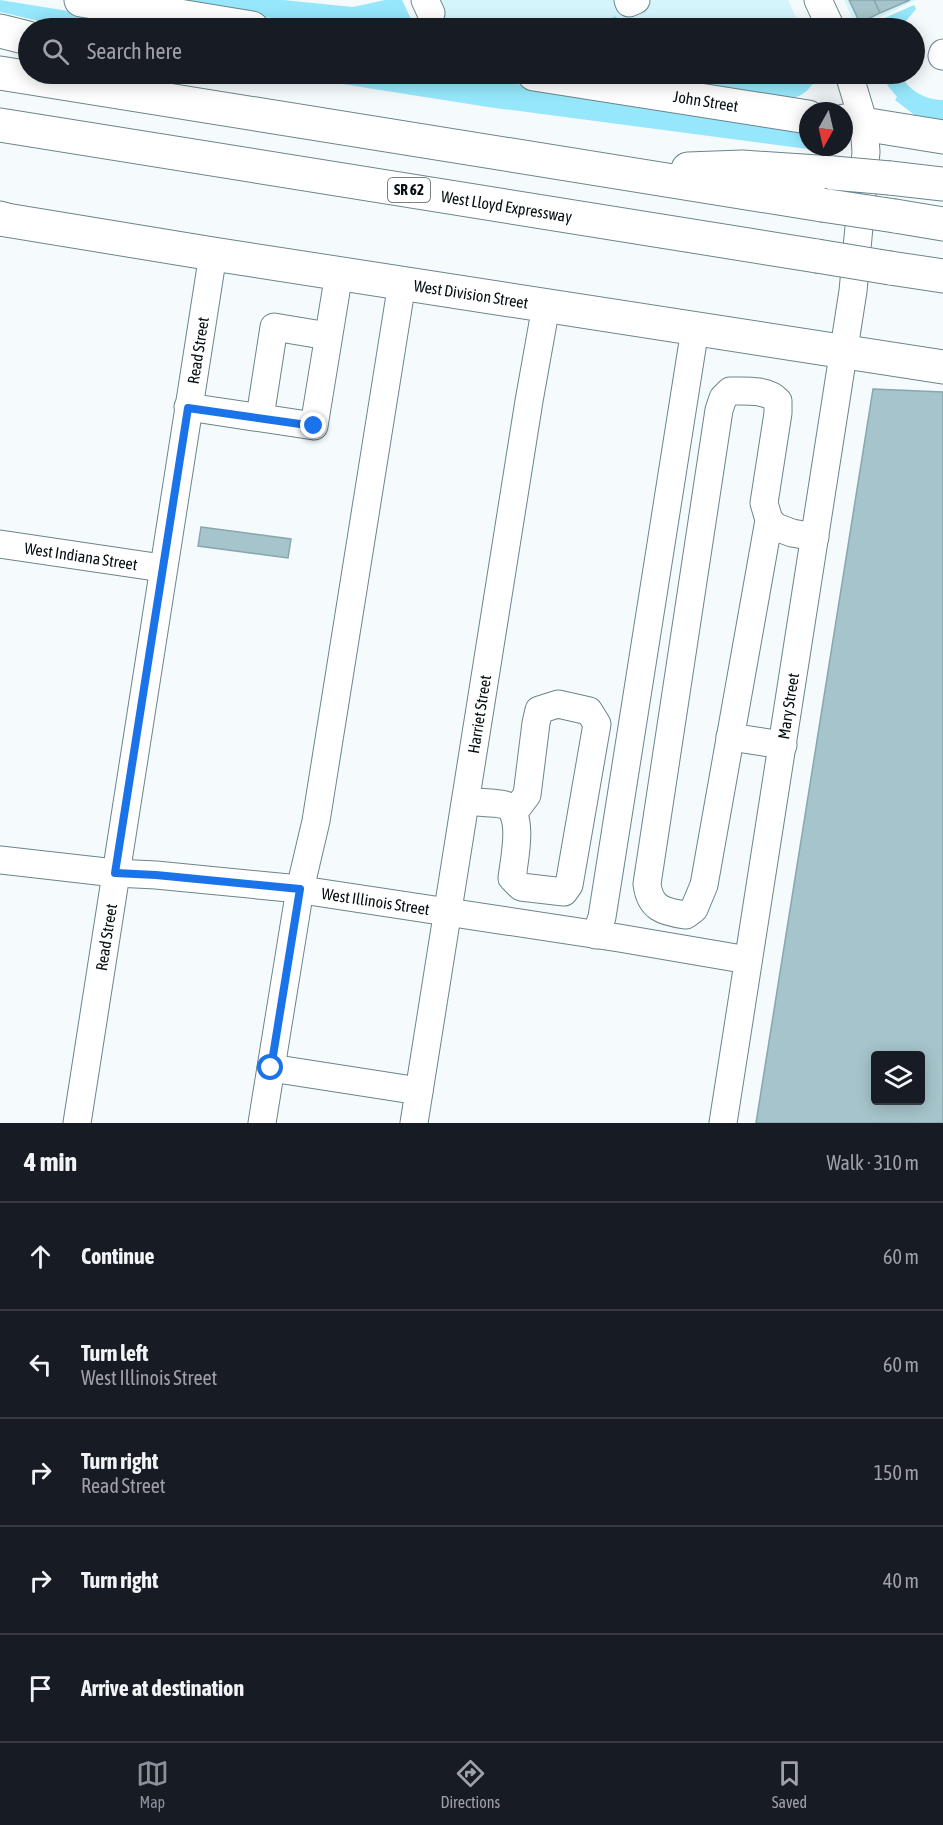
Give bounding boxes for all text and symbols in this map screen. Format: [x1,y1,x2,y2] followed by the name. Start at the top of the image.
[18,18,925,84] search box
[39,35,72,68] icon: search
[87,38,182,64] text: Search here
[672,87,740,115] street label: John Street
[799,102,853,156] north arrow
[388,178,430,202] road number: SR 62
[440,187,574,227] street label: West Lloyd Expressway
[412,276,530,312] street label: West Division Street
[184,315,212,385] street label: Read Street
[300,412,326,438] route end
[23,539,139,573] street label: West Indiana Street
[774,671,802,740] street label: Mary Street
[464,673,494,755] street label: Harriet Street
[320,884,431,918] street label: West Illinois Street
[92,902,120,972] street label: Read Street
[871,1051,925,1105] map controls
[871,1051,925,1105] button: layers
[257,1054,283,1080] route start
[24,1147,77,1177] text: 4 min
[827,1151,919,1174] text: Walk · 310 m
[24,1240,57,1273] icon: ahead
[81,1243,155,1269] text: Continue
[883,1245,919,1268] text: 60 m
[81,1340,148,1366] text: Turn left
[24,1348,57,1381] icon: left
[883,1353,919,1376] text: 60 m
[81,1366,217,1389] text: West Illinois Street
[81,1448,158,1474] text: Turn right
[24,1456,57,1489] icon: right
[874,1461,919,1484] text: 150 m
[81,1474,165,1497] text: Read Street
[24,1564,57,1597] icon: right
[81,1567,158,1593] text: Turn right
[883,1569,919,1592] text: 40 m
[24,1672,57,1705] icon: arrive
[81,1675,244,1701] text: Arrive at destination
[136,1757,169,1811] tab: Map
[440,1757,500,1811] tab: Directions
[772,1757,807,1811] tab: Saved

